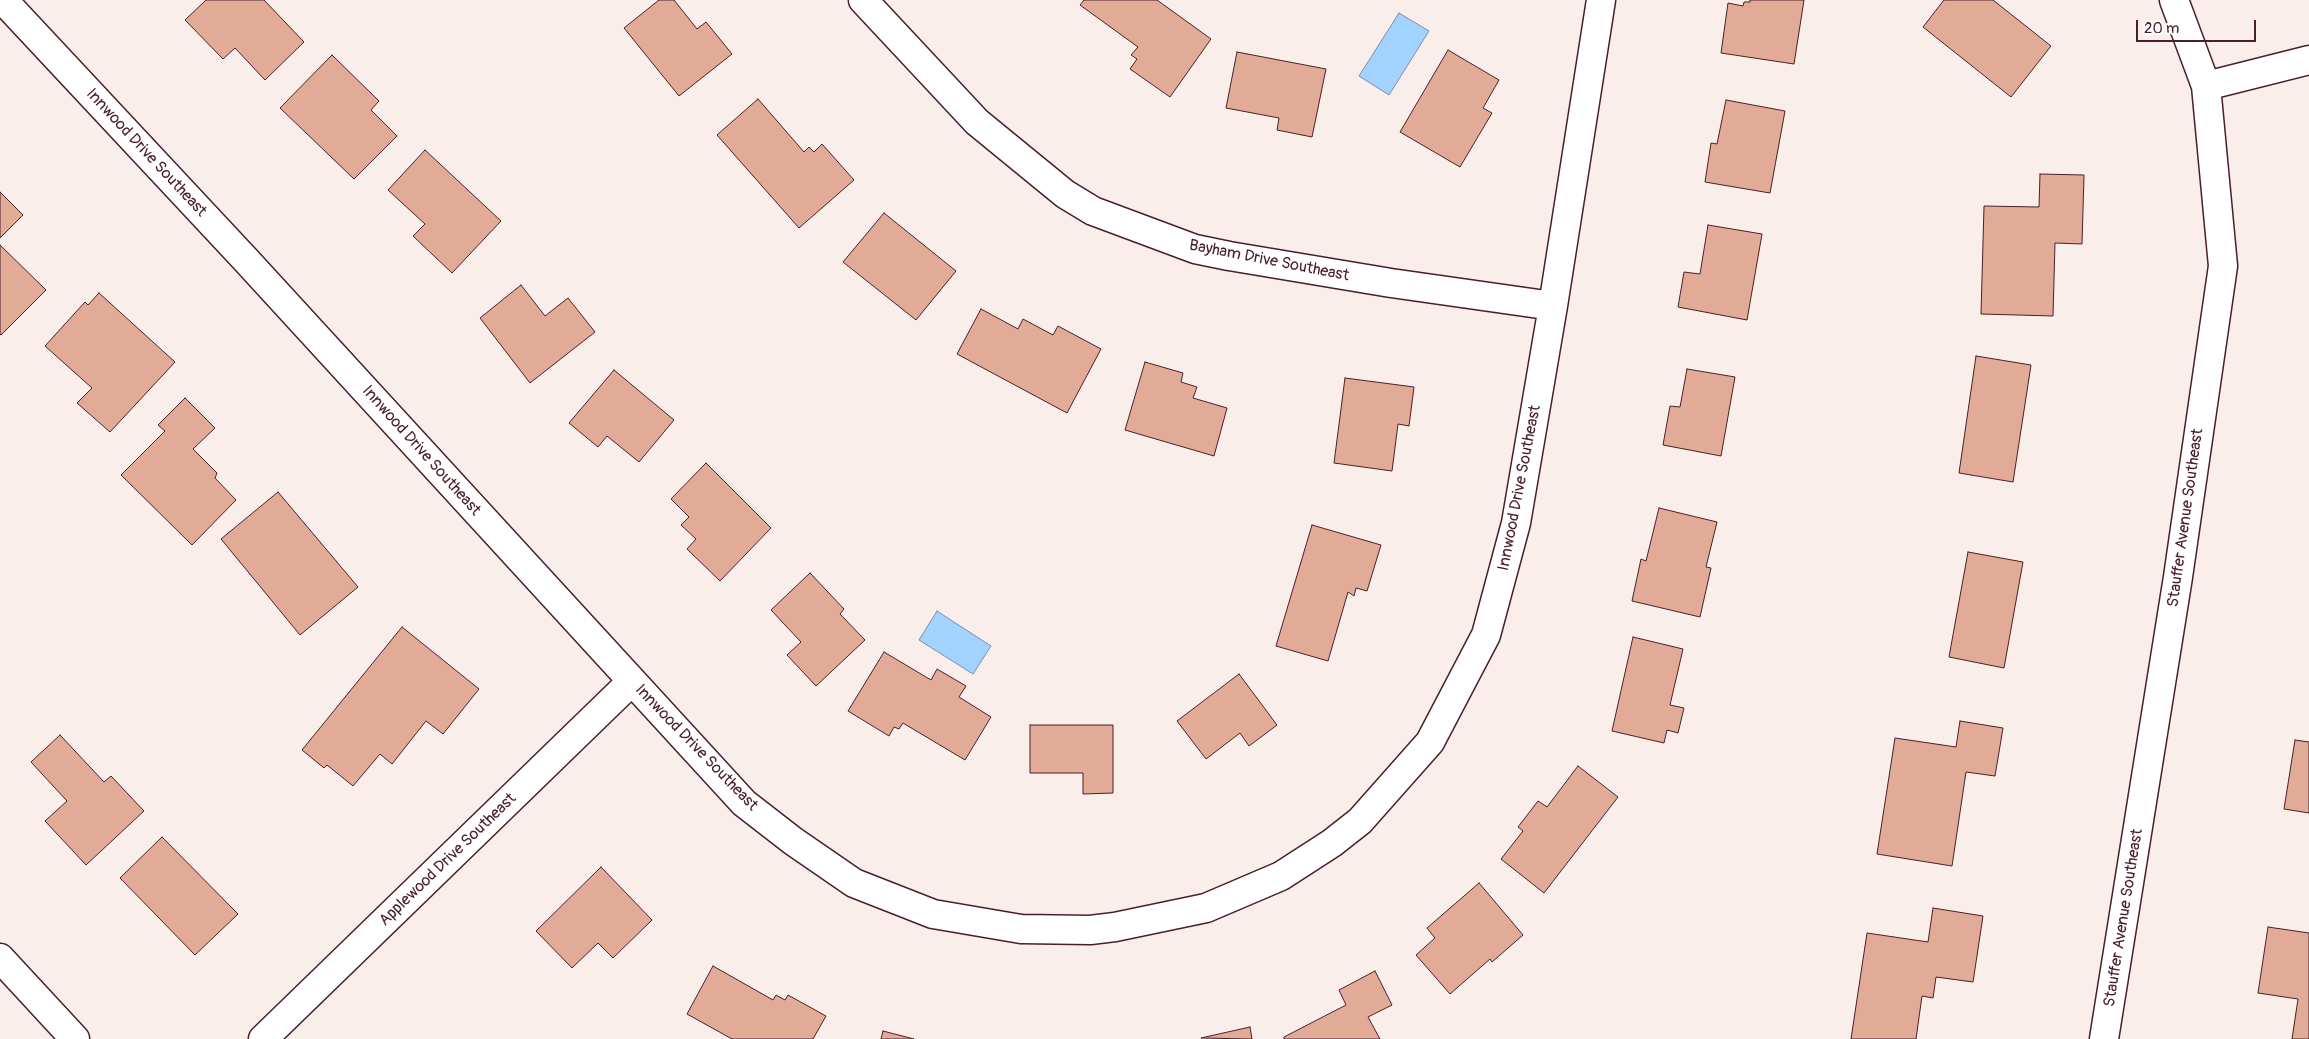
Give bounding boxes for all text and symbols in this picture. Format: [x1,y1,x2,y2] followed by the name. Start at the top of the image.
[2139,10,2259,42] scale bar
[2144,19,2179,38] text: 20 m
[82,85,210,221] street label: Innwood Drive Southeast
[1187,236,1351,286] street label: Bayham Drive Southeast
[358,382,484,520] street label: Innwood Drive Southeast
[1495,404,1545,572] street label: Innwood Drive Southeast
[2164,428,2208,608] street label: Stauffer Avenue Southeast
[631,681,761,815] street label: Innwood Drive Southeast
[376,790,520,930] street label: Applewood Drive Southeast
[2100,828,2148,1008] street label: Stauffer Avenue Southeast

